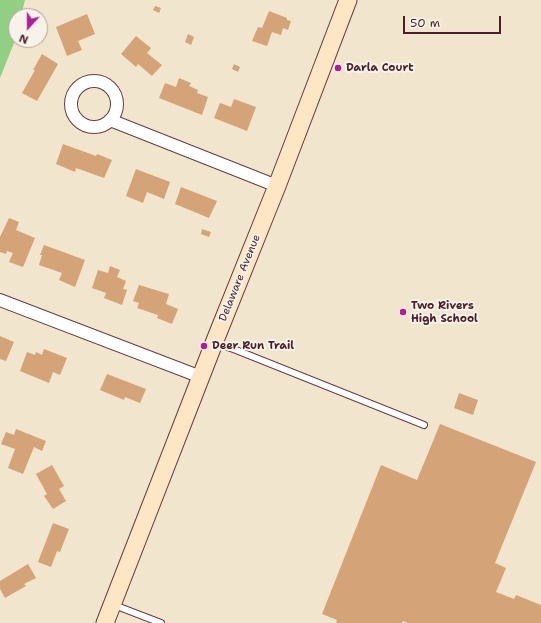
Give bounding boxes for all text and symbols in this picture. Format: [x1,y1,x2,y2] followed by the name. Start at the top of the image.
[8,8,48,48] north arrow
[405,8,503,34] scale bar
[410,15,440,31] text: 50 m
[17,30,31,47] text: N
[346,61,414,75] place label: Darla Court
[333,63,343,73] marker: Darla Court
[217,233,263,323] street label: Delaware Avenue
[411,299,478,325] place label: Two Rivers High School
[398,307,408,317] marker: Two Rivers High School
[212,339,294,353] place label: Deer Run Trail
[199,341,209,351] marker: Deer Run Trail

